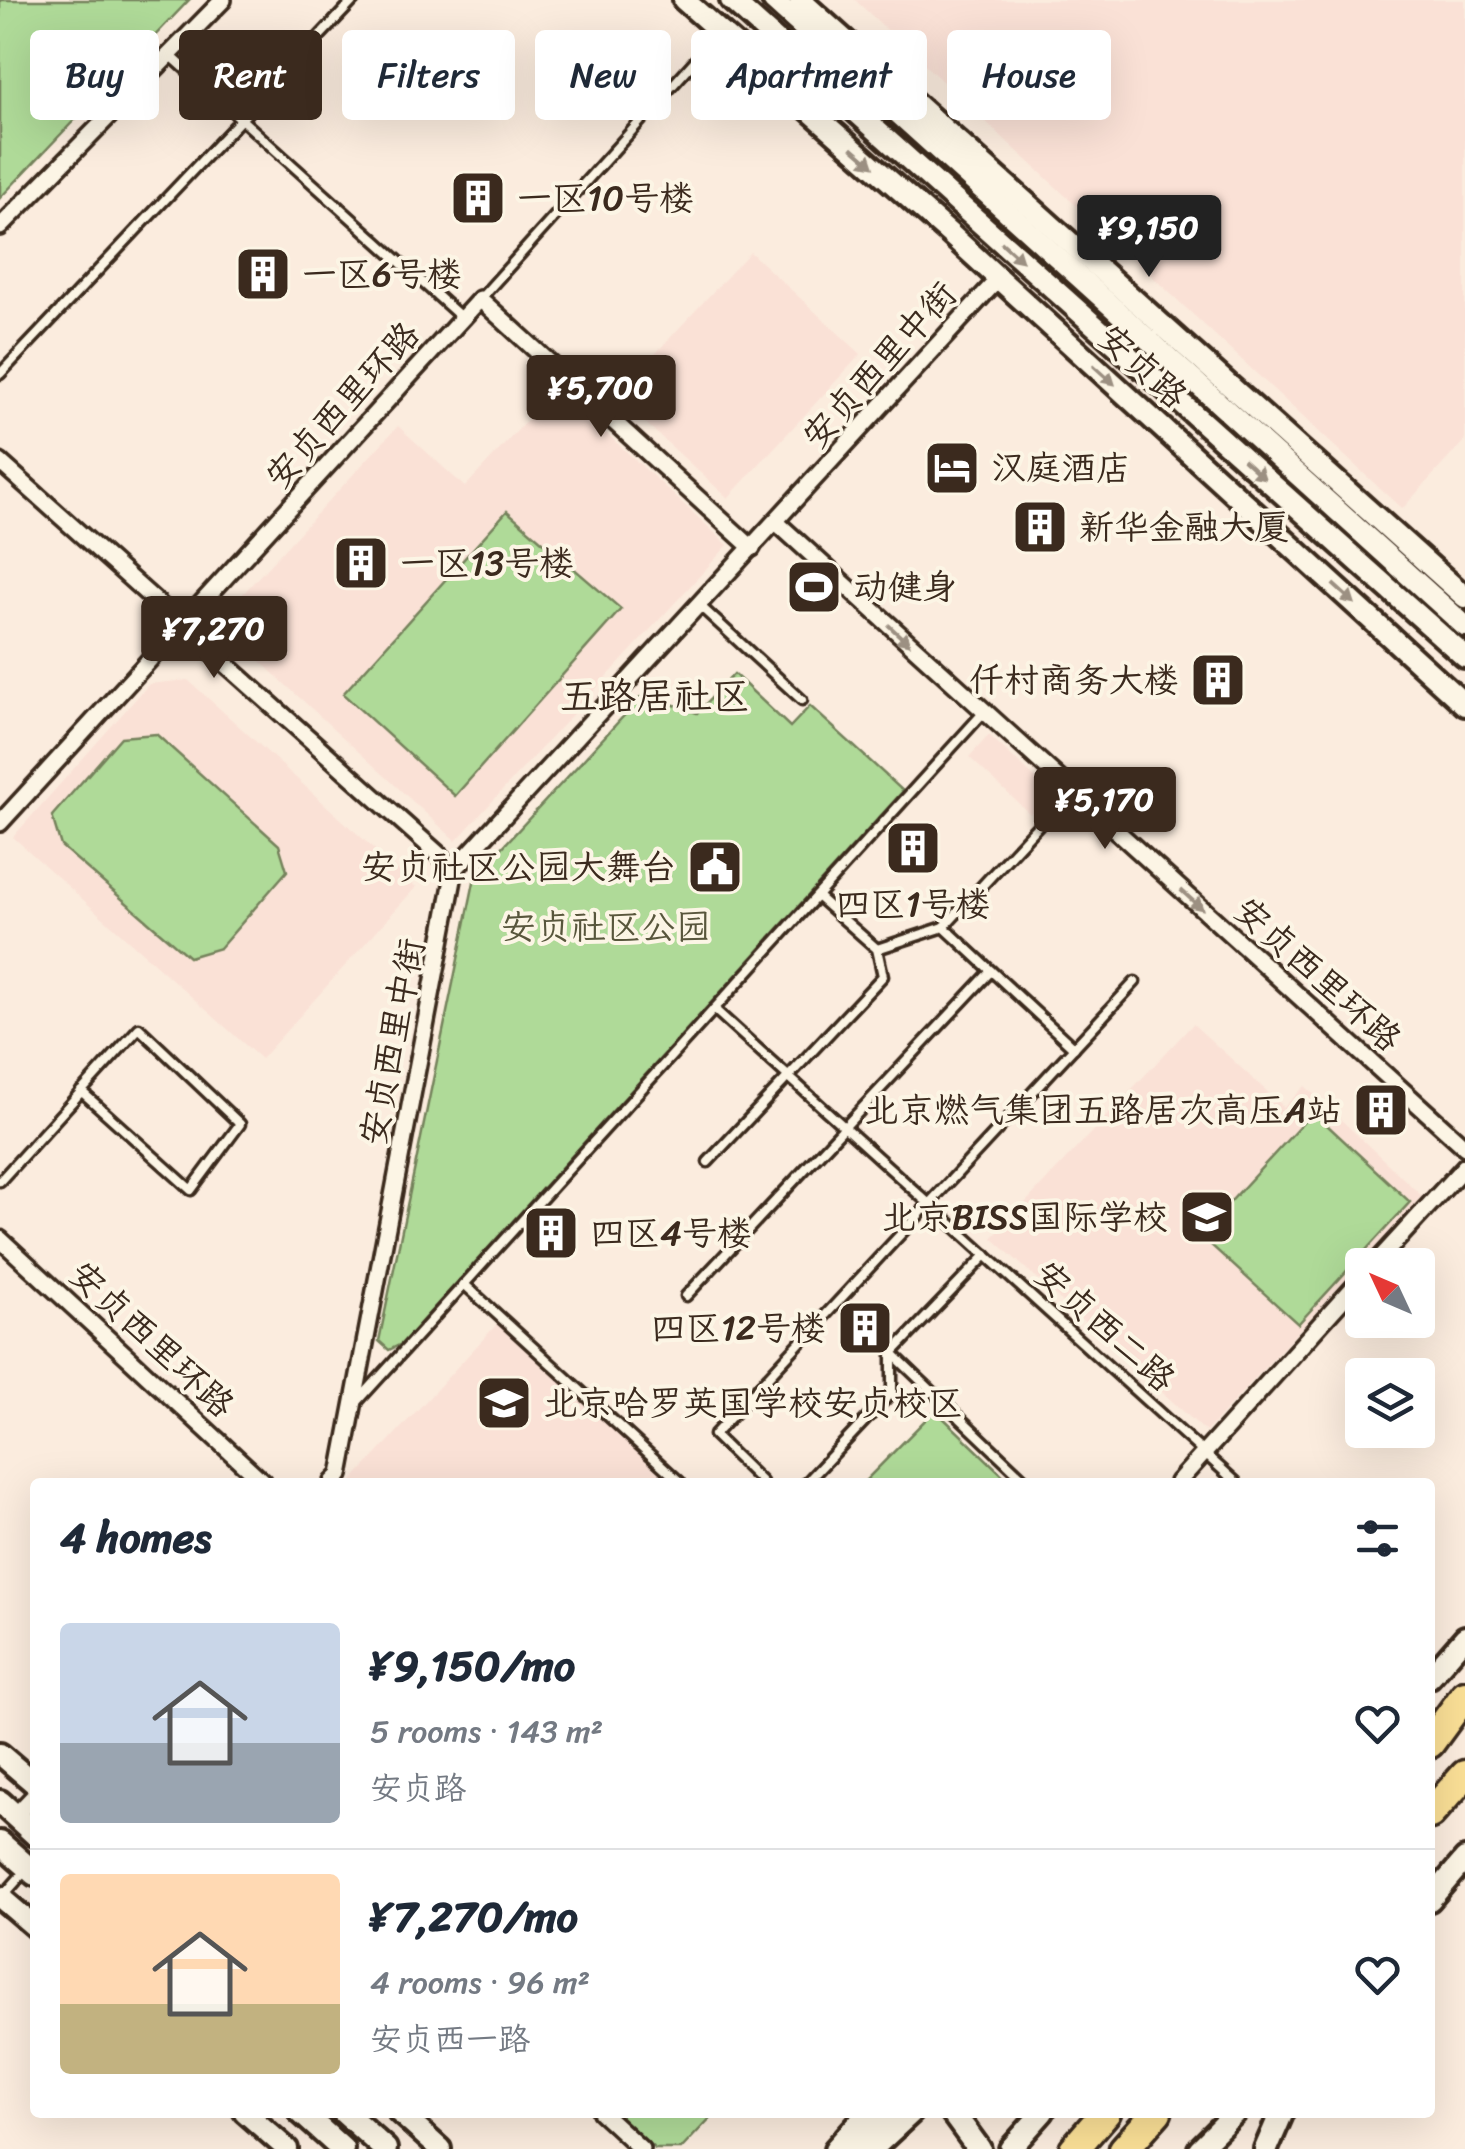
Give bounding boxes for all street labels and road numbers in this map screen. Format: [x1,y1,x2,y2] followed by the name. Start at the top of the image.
[786,266,972,464] street label: 安贞西里中街
[249,306,435,504] street label: 安贞西里环路
[1083,308,1203,424] street label: 安贞路
[1219,881,1417,1067] street label: 安贞西里环路
[342,933,442,1151] street label: 安贞西里中街
[1019,1244,1191,1408] street label: 安贞西二路
[54,1245,250,1433] street label: 安贞西里环路

